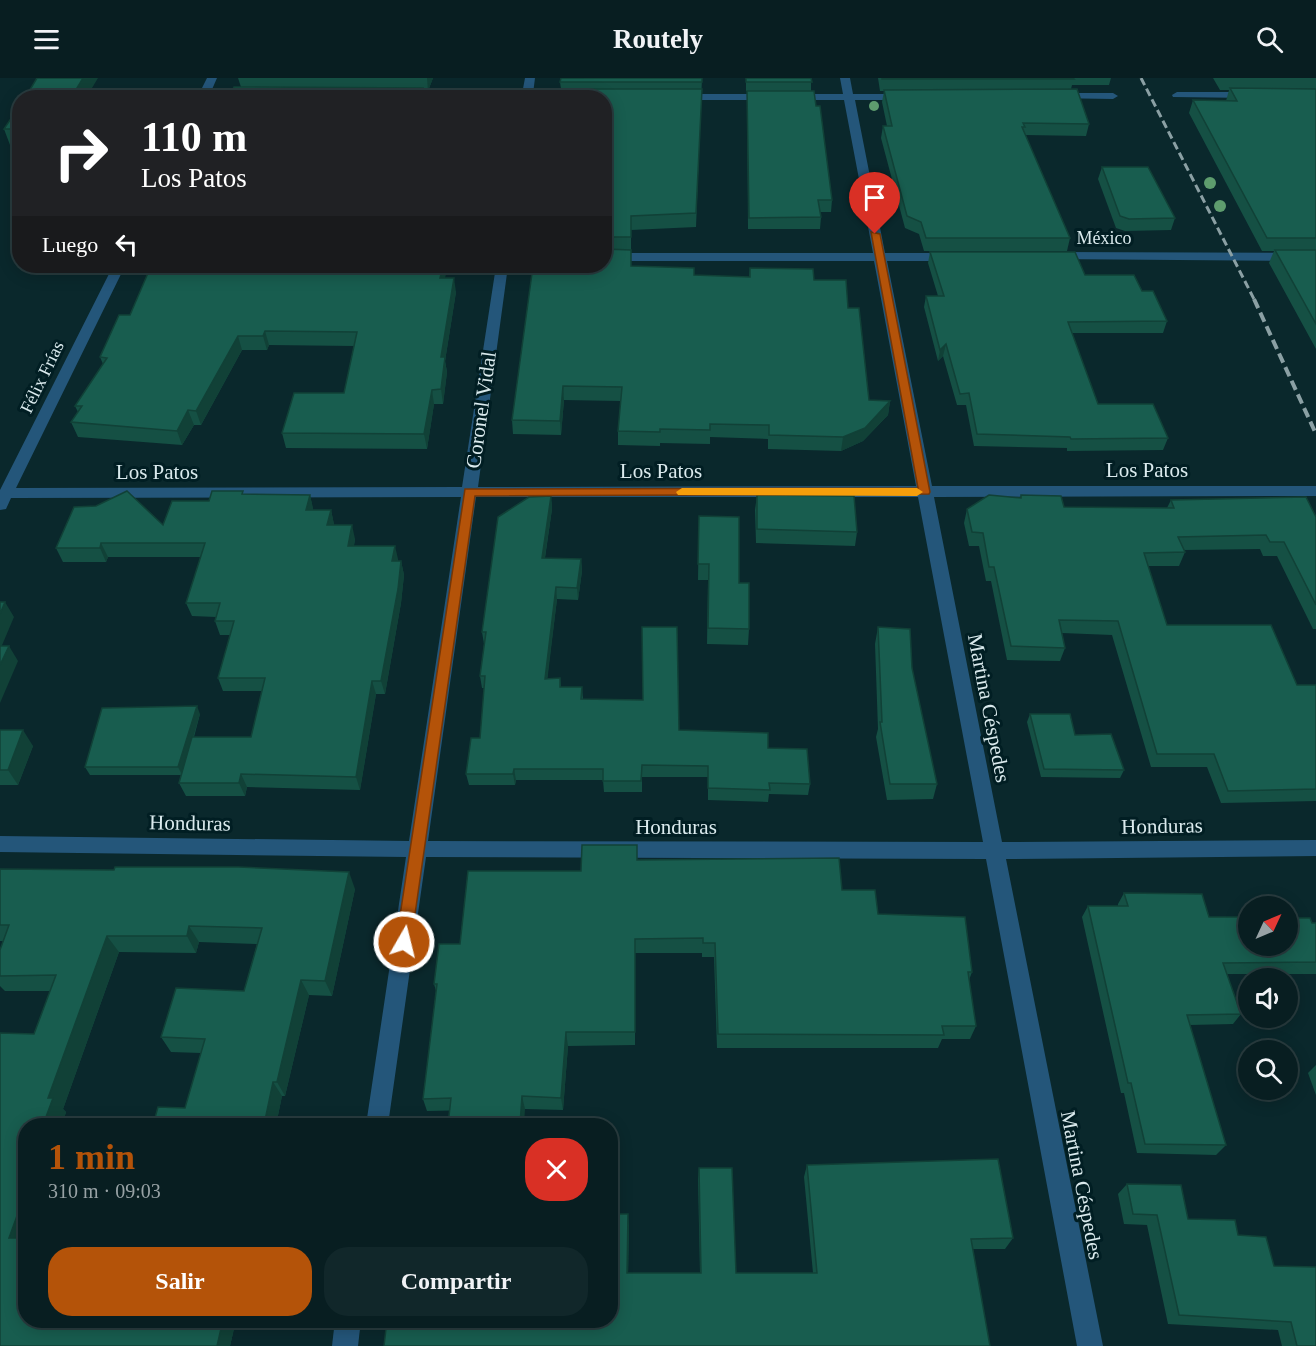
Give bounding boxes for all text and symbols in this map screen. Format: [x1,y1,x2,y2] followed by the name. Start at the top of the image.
[30,23,63,56] icon: menu
[1253,23,1286,56] icon: search
[613,24,703,54] text: Routely
[42,114,120,192] icon: right
[141,114,247,160] text: 110 m
[141,163,247,193] text: Los Patos
[849,172,900,234] pin
[858,181,891,214] icon: arrive
[110,228,143,261] icon: left
[1077,228,1131,248] street label: México
[42,232,98,257] text: Luego
[16,338,68,416] street label: Félix Frías
[461,350,501,470] street label: Coronel Vidal
[1106,458,1188,482] street label: Los Patos
[620,459,702,483] street label: Los Patos
[116,460,198,484] street label: Los Patos
[963,632,1015,784] street label: Martina Céspedes
[149,810,231,836] street label: Honduras
[1121,813,1203,839] street label: Honduras
[635,815,717,839] street label: Honduras
[1238,896,1298,956] north arrow
[1238,896,1298,1100] map controls
[372,910,436,974] position arrow
[1238,968,1298,1028] button: sound
[1238,1040,1298,1100] button: search
[1056,1109,1108,1261] street label: Martina Céspedes
[48,1137,135,1177] text: 1 min
[525,1138,588,1201] button: close
[48,1180,161,1202] text: 310 m · 09:03
[48,1247,312,1316] button: Salir
[324,1247,588,1316] button: Compartir

